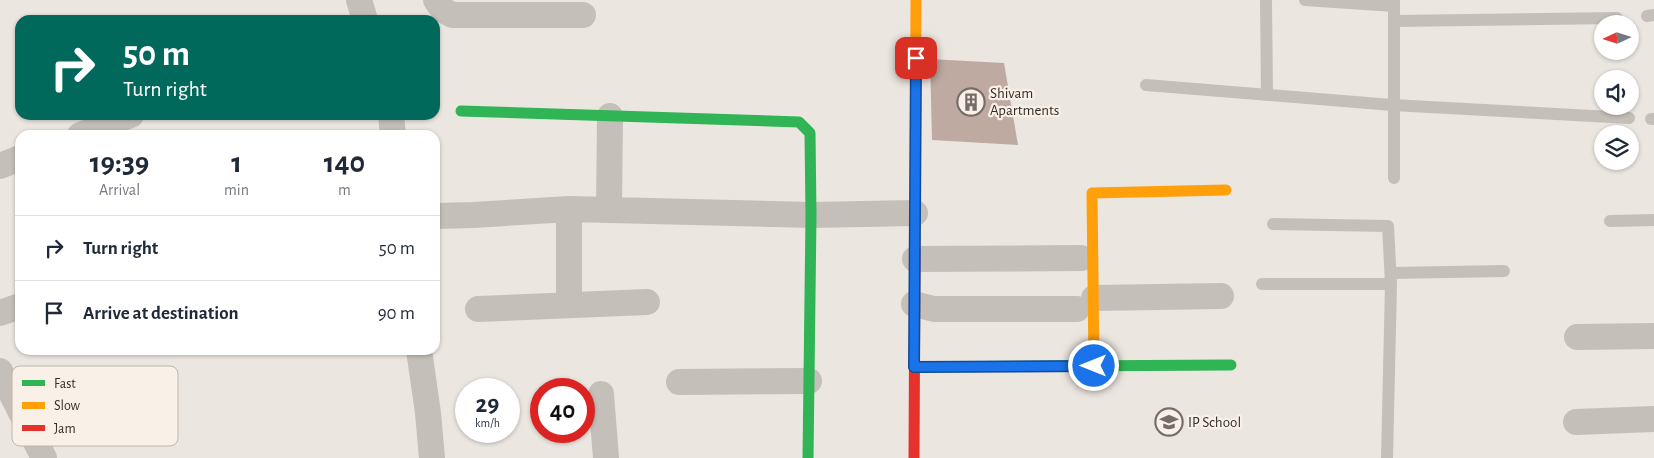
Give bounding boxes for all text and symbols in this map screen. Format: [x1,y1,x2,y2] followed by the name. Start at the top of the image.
[1594,15,1639,60] north arrow
[1594,15,1639,170] map controls
[40,35,105,100] icon: right
[123,37,190,72] text: 50 m
[895,37,937,79] pin
[902,44,930,72] icon: arrive
[1594,70,1639,115] button: sound
[123,78,207,100] text: Turn right
[990,86,1059,118] place label: Shivam Apartments
[956,87,986,117] building icon: Shivam Apartments
[1594,125,1639,170] button: layers
[90,148,149,178] text: 19:39
[231,148,242,178] text: 1
[324,148,365,178] text: 140
[99,182,140,198] text: Arrival
[224,182,249,198] text: min
[338,182,351,198] text: m
[40,234,68,262] icon: right
[83,239,158,258] text: Turn right
[379,239,415,258] text: 50 m
[40,299,68,327] icon: arrive
[83,304,239,323] text: Arrive at destination
[378,304,415,323] text: 90 m
[1067,339,1119,391] position arrow
[12,366,178,446] legend
[54,377,76,391] text: Fast
[530,378,595,443] speed limit sign: 40
[476,392,499,417] text: 29
[54,399,81,413] text: Slow
[1154,407,1184,437] school or university icon: IP School
[1188,415,1241,430] place label: IP School
[475,417,500,429] text: km/h
[54,422,76,436] text: Jam

